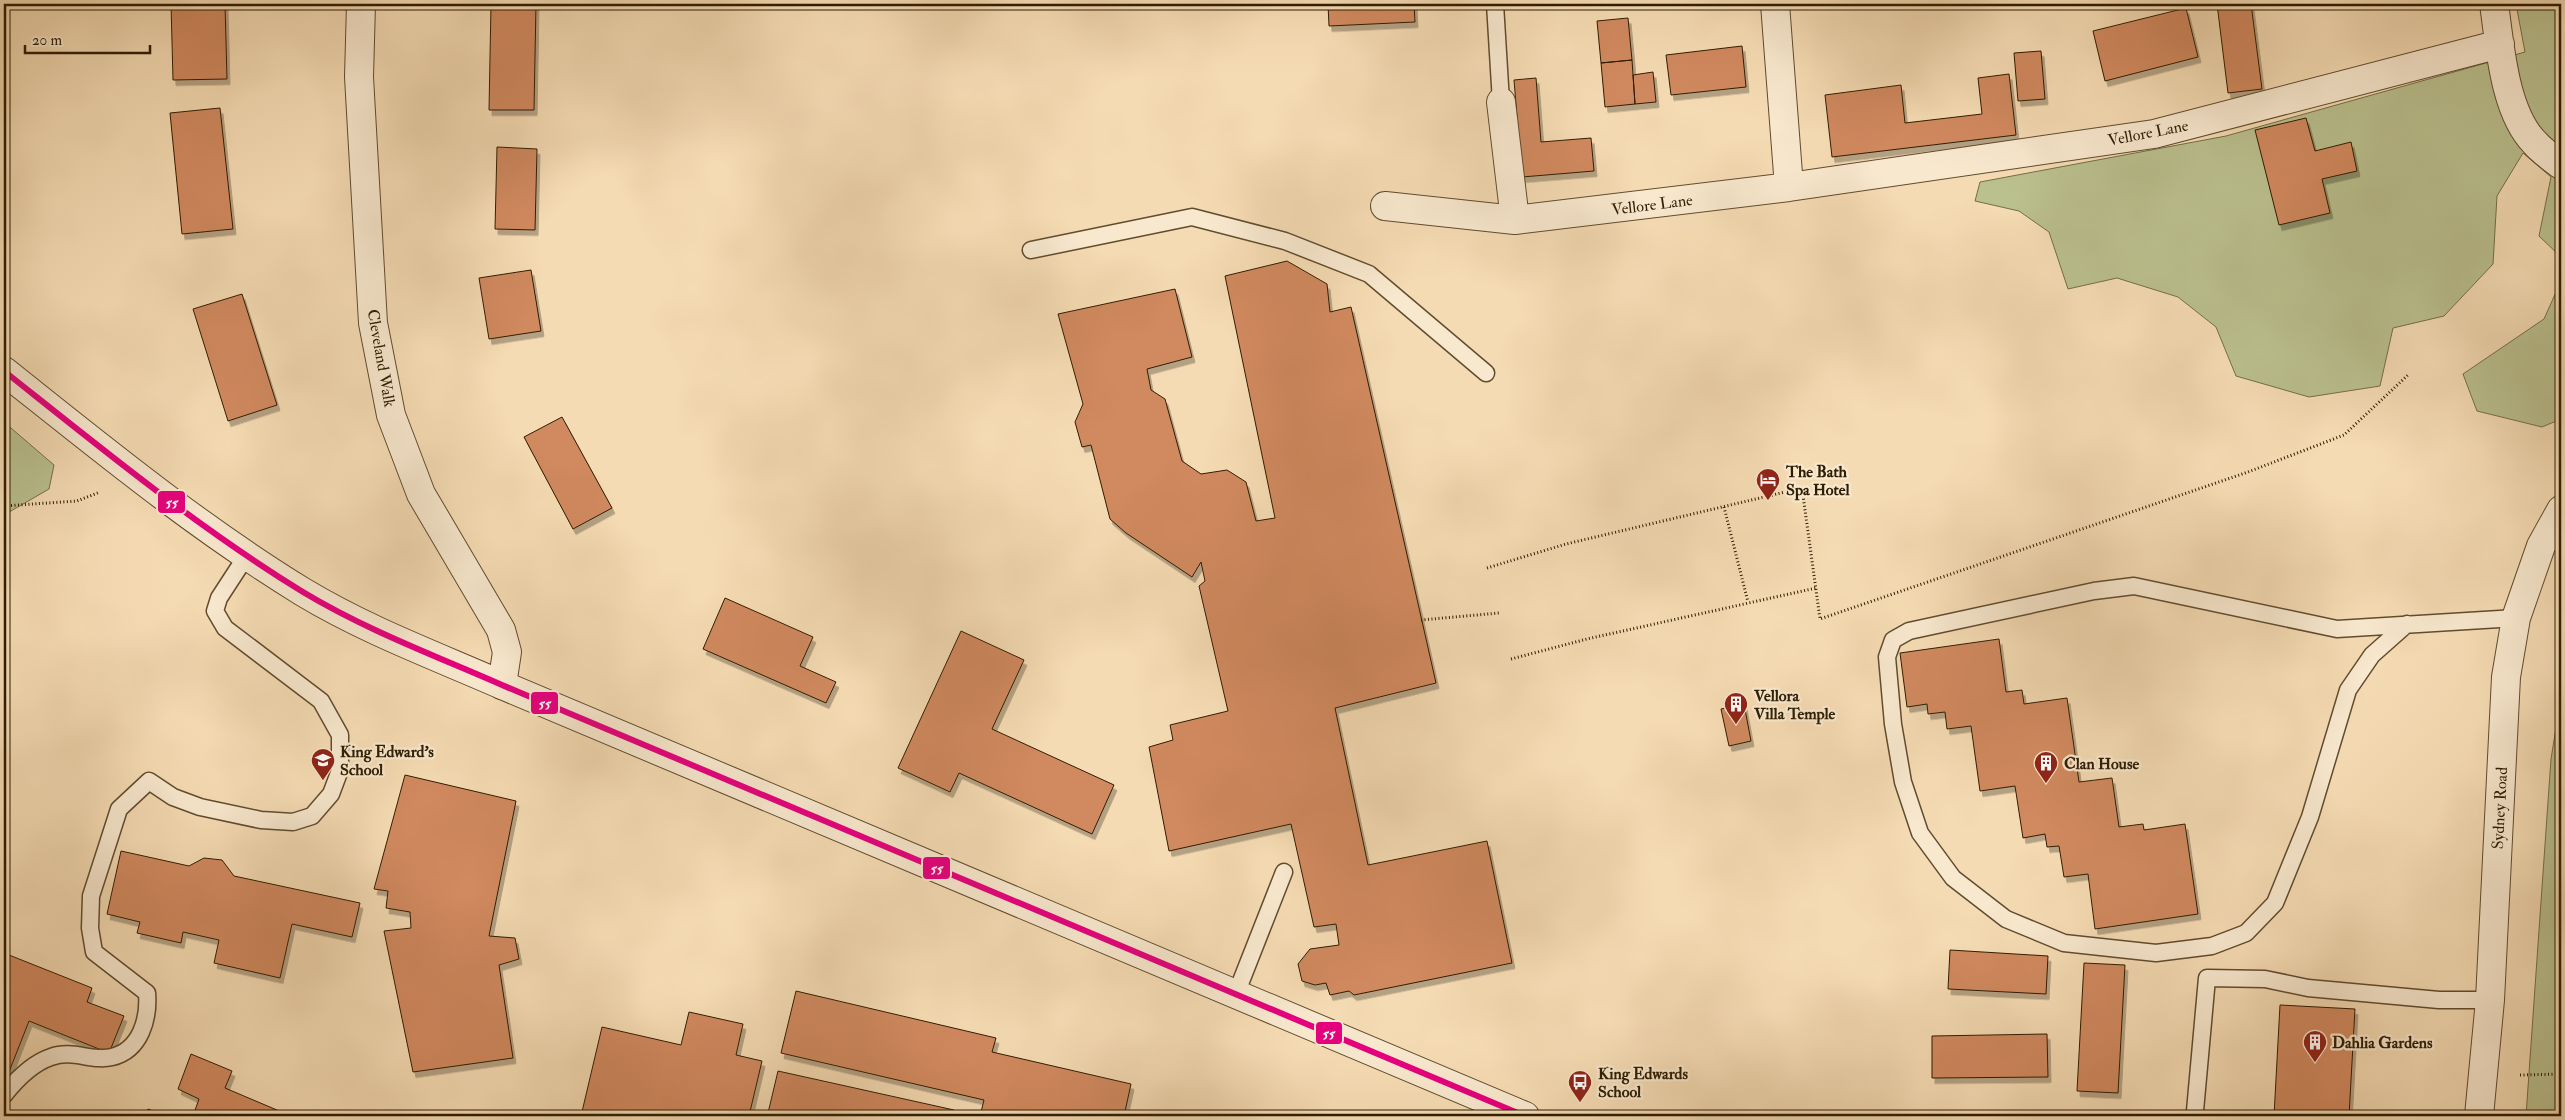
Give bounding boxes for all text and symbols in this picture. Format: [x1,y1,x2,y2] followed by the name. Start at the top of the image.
[25,22,150,54] scale bar
[32,31,62,50] text: 20 m
[2106,115,2190,151] street label: Vellore Lane
[1610,190,1694,220] street label: Vellore Lane
[363,308,400,409] street label: Cleveland Walk
[1785,462,1850,501] place label: The Bath Spa Hotel
[1755,467,1781,501] hotel icon: The Bath Spa Hotel
[157,490,186,514] line badge: 55
[166,494,179,511] text: 55
[1753,686,1836,725] place label: Vellora Villa Temple
[530,691,559,715] line badge: 55
[1723,691,1749,725] building icon: Vellora Villa Temple
[539,695,552,712] text: 55
[340,742,434,780] place label: King Edward's School
[310,747,336,781] school or university icon: King Edward's School
[2033,750,2059,784] building icon: Clan House
[2064,754,2139,774] place label: Clan House
[2488,766,2512,850] street label: Sydney Road
[922,856,951,880] line badge: 55
[931,860,944,877] text: 55
[1315,1021,1343,1045] line badge: 55
[1323,1025,1336,1042] text: 55
[2302,1029,2328,1063] building icon: Dahlia Gardens
[2332,1033,2433,1053] place label: Dahlia Gardens
[1598,1064,1688,1102] place label: King Edwards School
[1567,1069,1593,1103] bus stop icon: King Edwards School

